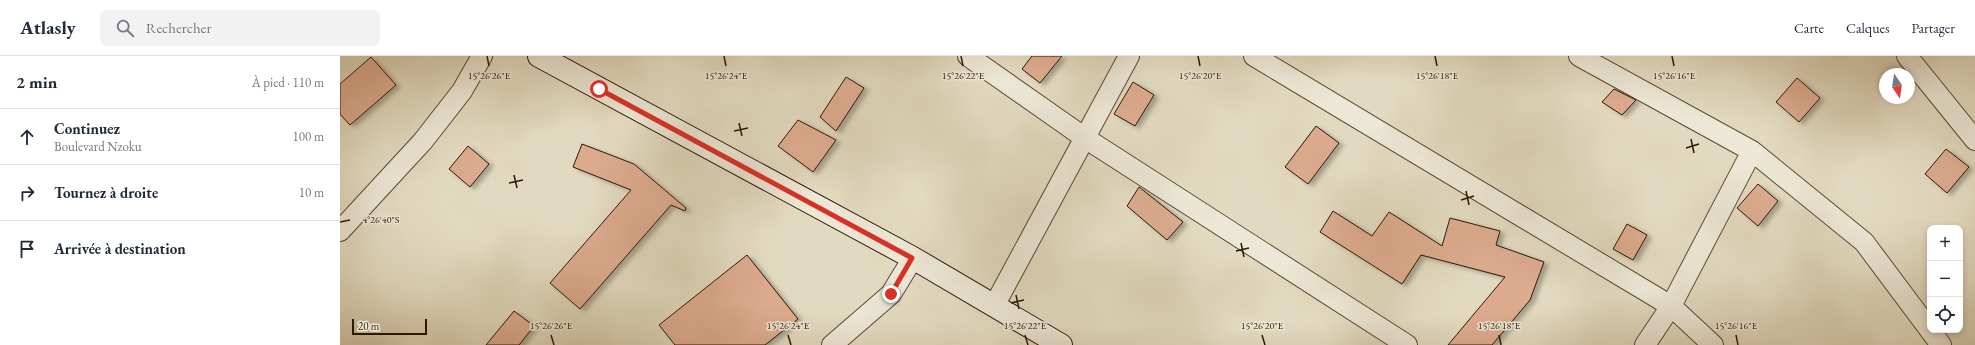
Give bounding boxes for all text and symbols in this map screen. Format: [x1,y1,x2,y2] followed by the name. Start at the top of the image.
[100,10,380,46] search box
[20,15,76,40] text: Atlasly
[114,17,136,39] icon: search
[146,18,211,37] text: Rechercher
[1794,19,1824,37] text: Carte
[1846,19,1890,37] text: Calques
[1912,19,1955,37] text: Partager
[1879,68,1915,104] north arrow
[468,69,511,82] text: 15°26'26"E
[705,69,748,82] text: 15°26'24"E
[942,69,985,82] text: 15°26'22"E
[1179,69,1222,82] text: 15°26'20"E
[1416,69,1459,82] text: 15°26'18"E
[1653,69,1696,82] text: 15°26'16"E
[16,71,57,93] text: 2 min
[252,74,324,91] text: À pied · 110 m
[590,80,608,98] route start
[54,119,120,138] text: Continuez
[16,126,38,148] icon: ahead
[293,128,324,145] text: 100 m
[54,138,142,155] text: Boulevard Nzoku
[16,182,38,204] icon: right
[54,183,158,202] text: Tournez à droite
[299,184,324,201] text: 10 m
[363,213,400,226] text: 4°26'40"S
[1927,225,1963,333] map controls
[1927,225,1963,261] button: +
[16,238,38,260] icon: arrive
[54,239,186,258] text: Arrivée à destination
[1927,261,1963,297] button: −
[882,285,900,303] route end
[1927,297,1963,333] button: locate
[352,317,427,336] scale bar
[358,319,379,333] text: 20 m
[530,319,573,332] text: 15°26'26"E
[767,319,810,332] text: 15°26'24"E
[1004,319,1047,332] text: 15°26'22"E
[1241,319,1284,332] text: 15°26'20"E
[1478,319,1521,332] text: 15°26'18"E
[1715,319,1758,332] text: 15°26'16"E

